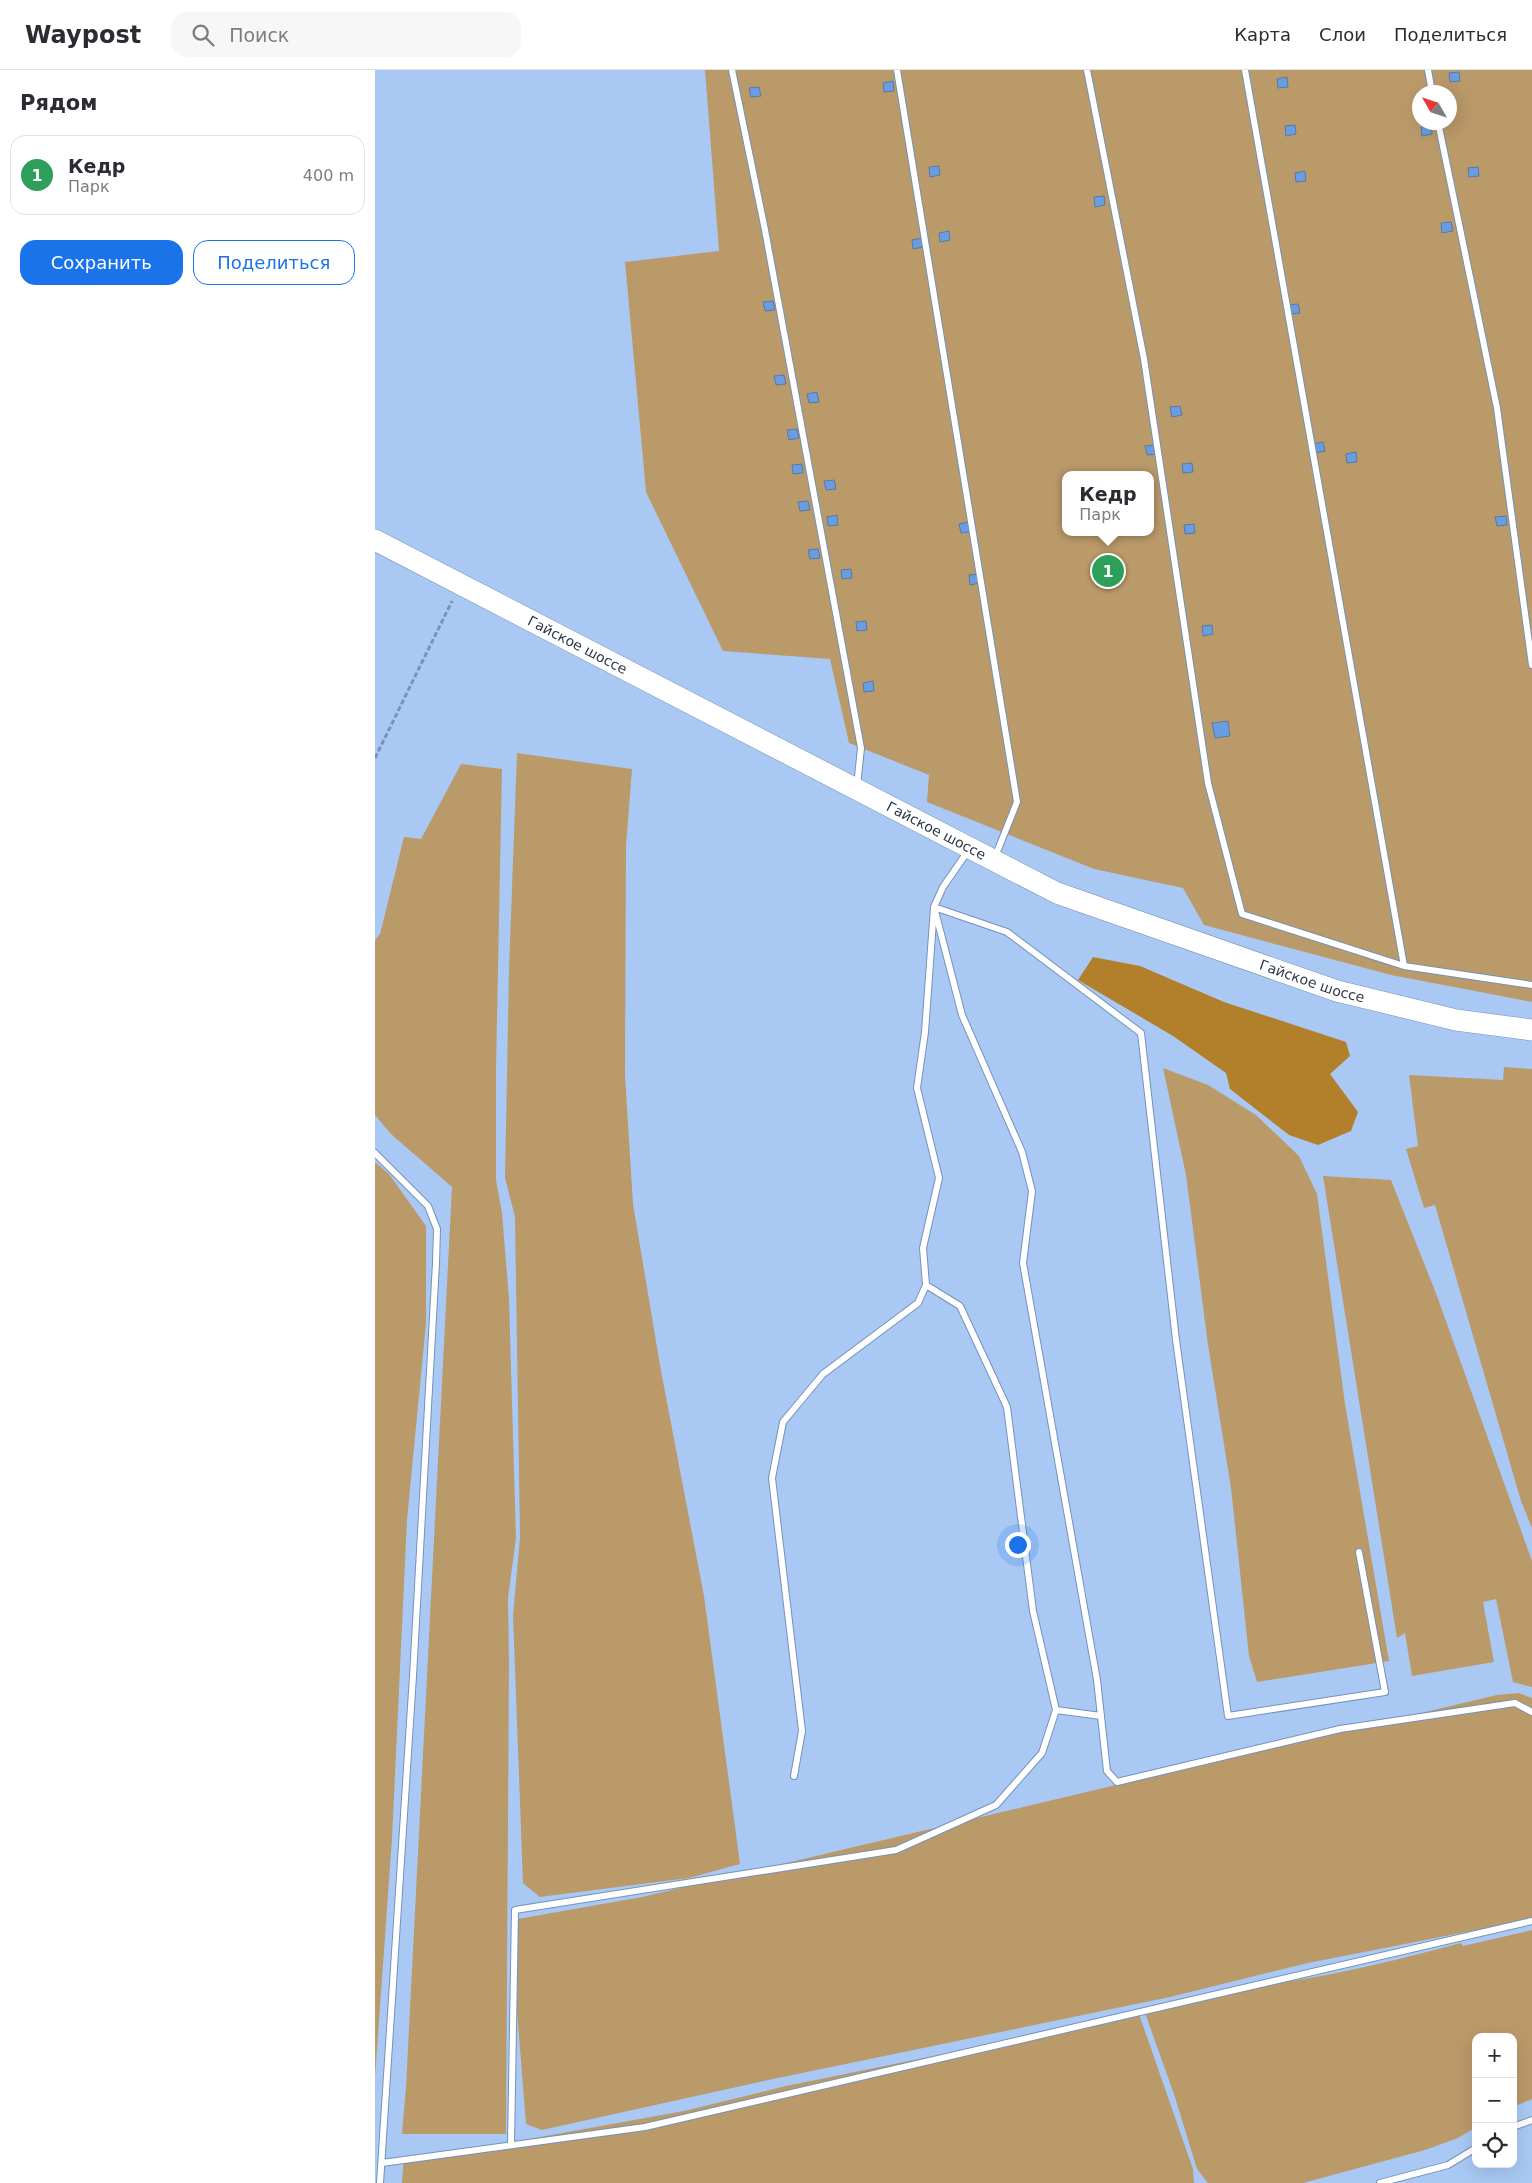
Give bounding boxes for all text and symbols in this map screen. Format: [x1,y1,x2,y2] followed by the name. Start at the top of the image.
[171,12,521,57] search box
[25,21,141,49] text: Waypost
[189,21,217,49] icon: search
[229,24,289,46] text: Поиск
[1234,24,1291,45] text: Карта
[1319,24,1366,45] text: Слои
[1394,24,1507,45] text: Поделиться
[1412,85,1457,130] north arrow
[20,91,97,115] text: Рядом
[68,155,125,177] text: Кедр
[31,166,43,185] text: 1
[303,166,354,185] text: 400 m
[68,177,110,196] text: Парк
[20,240,183,285] button: Сохранить
[193,240,355,285] button: Поделиться
[1062,471,1154,536] popup
[1079,483,1137,505] text: Кедр
[1079,505,1121,524] text: Парк
[1092,552,1124,590] pin: 1
[525,613,630,677] street label: Гайское шоссе
[884,798,989,863] street label: Гайское шоссе
[1258,957,1366,1005] street label: Гайское шоссе
[1005,1532,1031,1558] your location
[1472,2033,1517,2168] map controls
[1472,2033,1517,2078] button: +
[1472,2078,1517,2123] button: −
[1472,2123,1517,2168] button: locate

